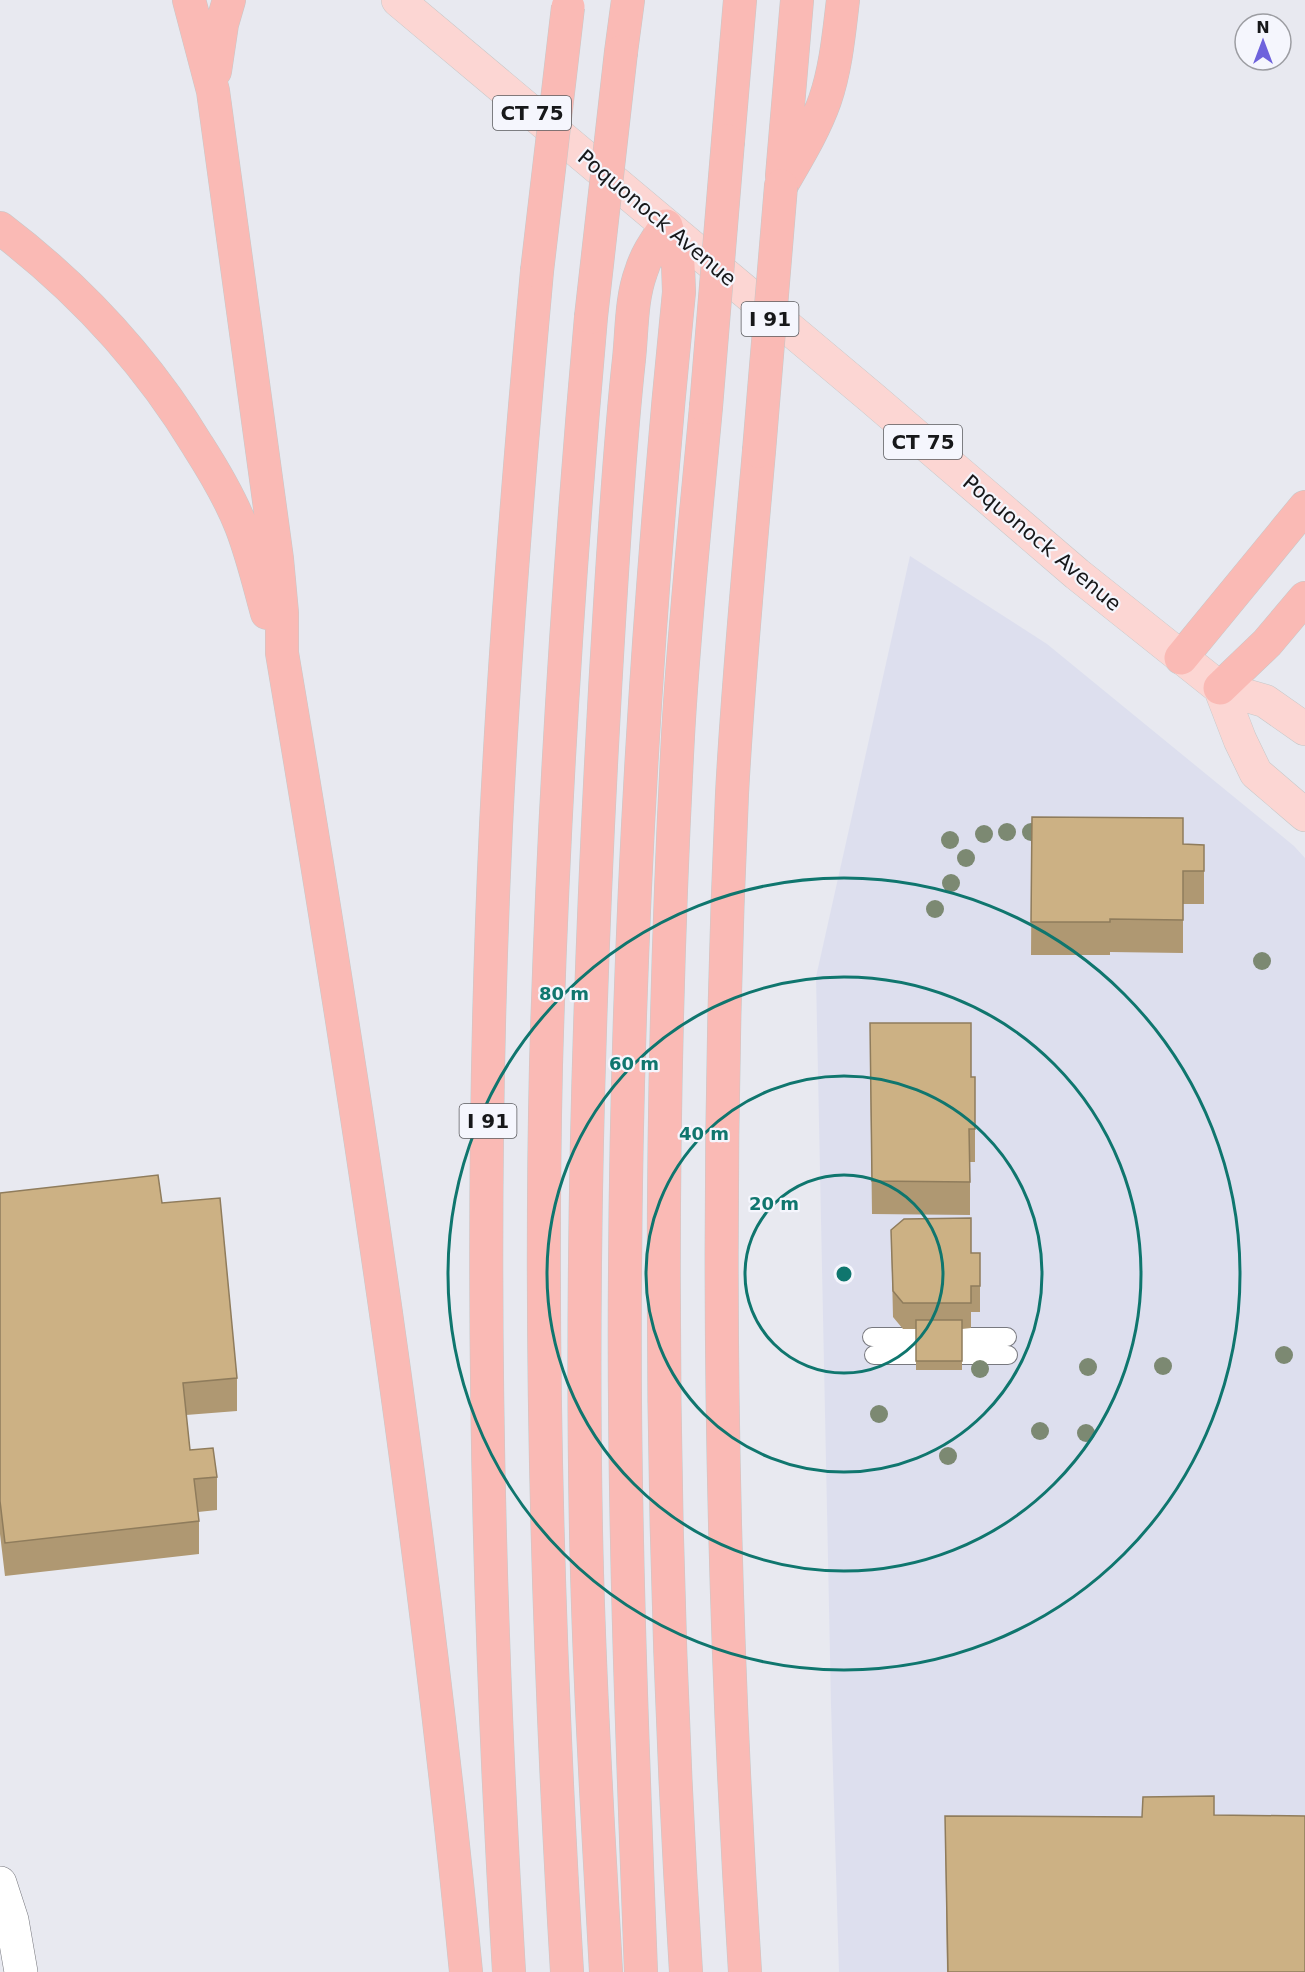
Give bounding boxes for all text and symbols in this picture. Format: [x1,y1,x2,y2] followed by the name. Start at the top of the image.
[1233,12,1293,72] north arrow
[1256,18,1270,37] text: N
[493,96,571,130] road number: CT 75
[573,145,741,291] street label: Poquonock Avenue
[742,302,798,336] road number: I 91
[884,425,962,459] road number: CT 75
[958,470,1126,616] street label: Poquonock Avenue
[539,983,589,1004] text: 80 m
[609,1053,659,1074] text: 60 m
[460,1104,516,1138] road number: I 91
[679,1123,729,1144] text: 40 m
[749,1193,799,1214] text: 20 m
[834,1264,854,1284] centre of rings

